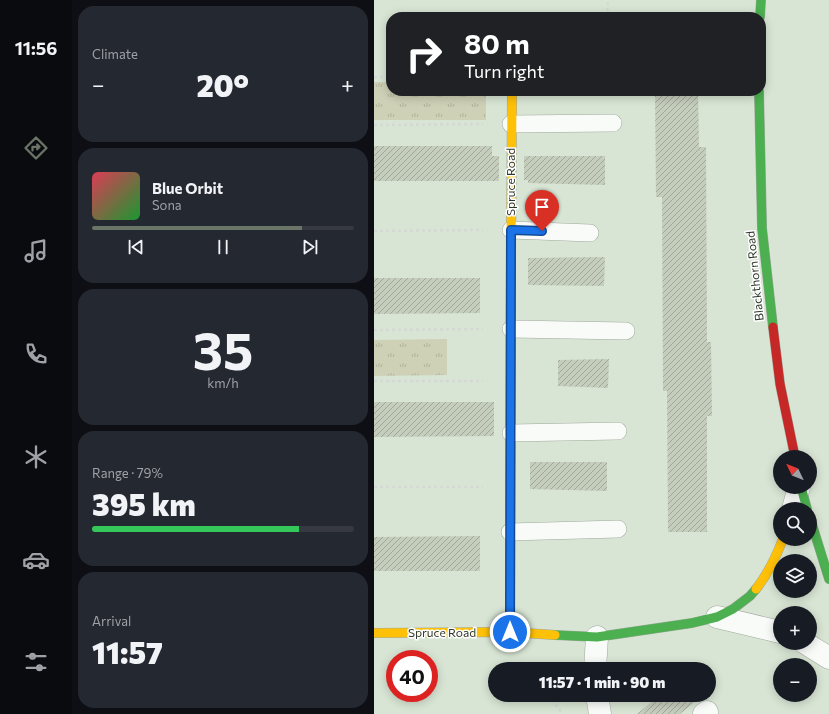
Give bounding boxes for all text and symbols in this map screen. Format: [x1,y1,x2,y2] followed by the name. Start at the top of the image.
[464,26,530,60] text: 80 m
[398,28,450,80] icon: right
[15,37,57,59] text: 11:56
[92,46,138,62] text: Climate
[464,60,544,82] text: Turn right
[196,66,249,103] text: 20°
[92,71,105,98] text: −
[341,71,354,98] text: +
[22,134,50,162] icon: directions
[503,148,517,216] street label: Spruce Road
[152,179,223,197] text: Blue Orbit
[525,190,559,231] pin
[531,196,553,218] icon: arrive
[152,197,182,213] text: Sona
[742,230,766,322] street label: Blackthorn Road
[125,236,147,258] icon: previous
[212,236,234,258] icon: pause
[299,236,321,258] icon: next
[22,237,50,265] icon: music
[193,317,253,381] text: 35
[22,340,50,368] icon: phone
[207,375,239,391] text: km/h
[22,443,50,471] icon: climate
[773,450,817,494] north arrow
[773,450,817,702] map controls
[92,465,163,481] text: Range · 79%
[92,485,196,522] text: 395 km
[773,502,817,546] button: search
[22,546,50,574] icon: car
[773,554,817,598] button: layers
[773,606,817,650] button: +
[489,611,531,653] position arrow
[92,613,131,629] text: Arrival
[408,625,476,639] street label: Spruce Road
[92,633,163,670] text: 11:57
[22,648,50,676] icon: filters
[386,650,438,702] speed limit sign: 40
[773,658,817,702] button: −
[539,673,665,691] text: 11:57 · 1 min · 90 m

